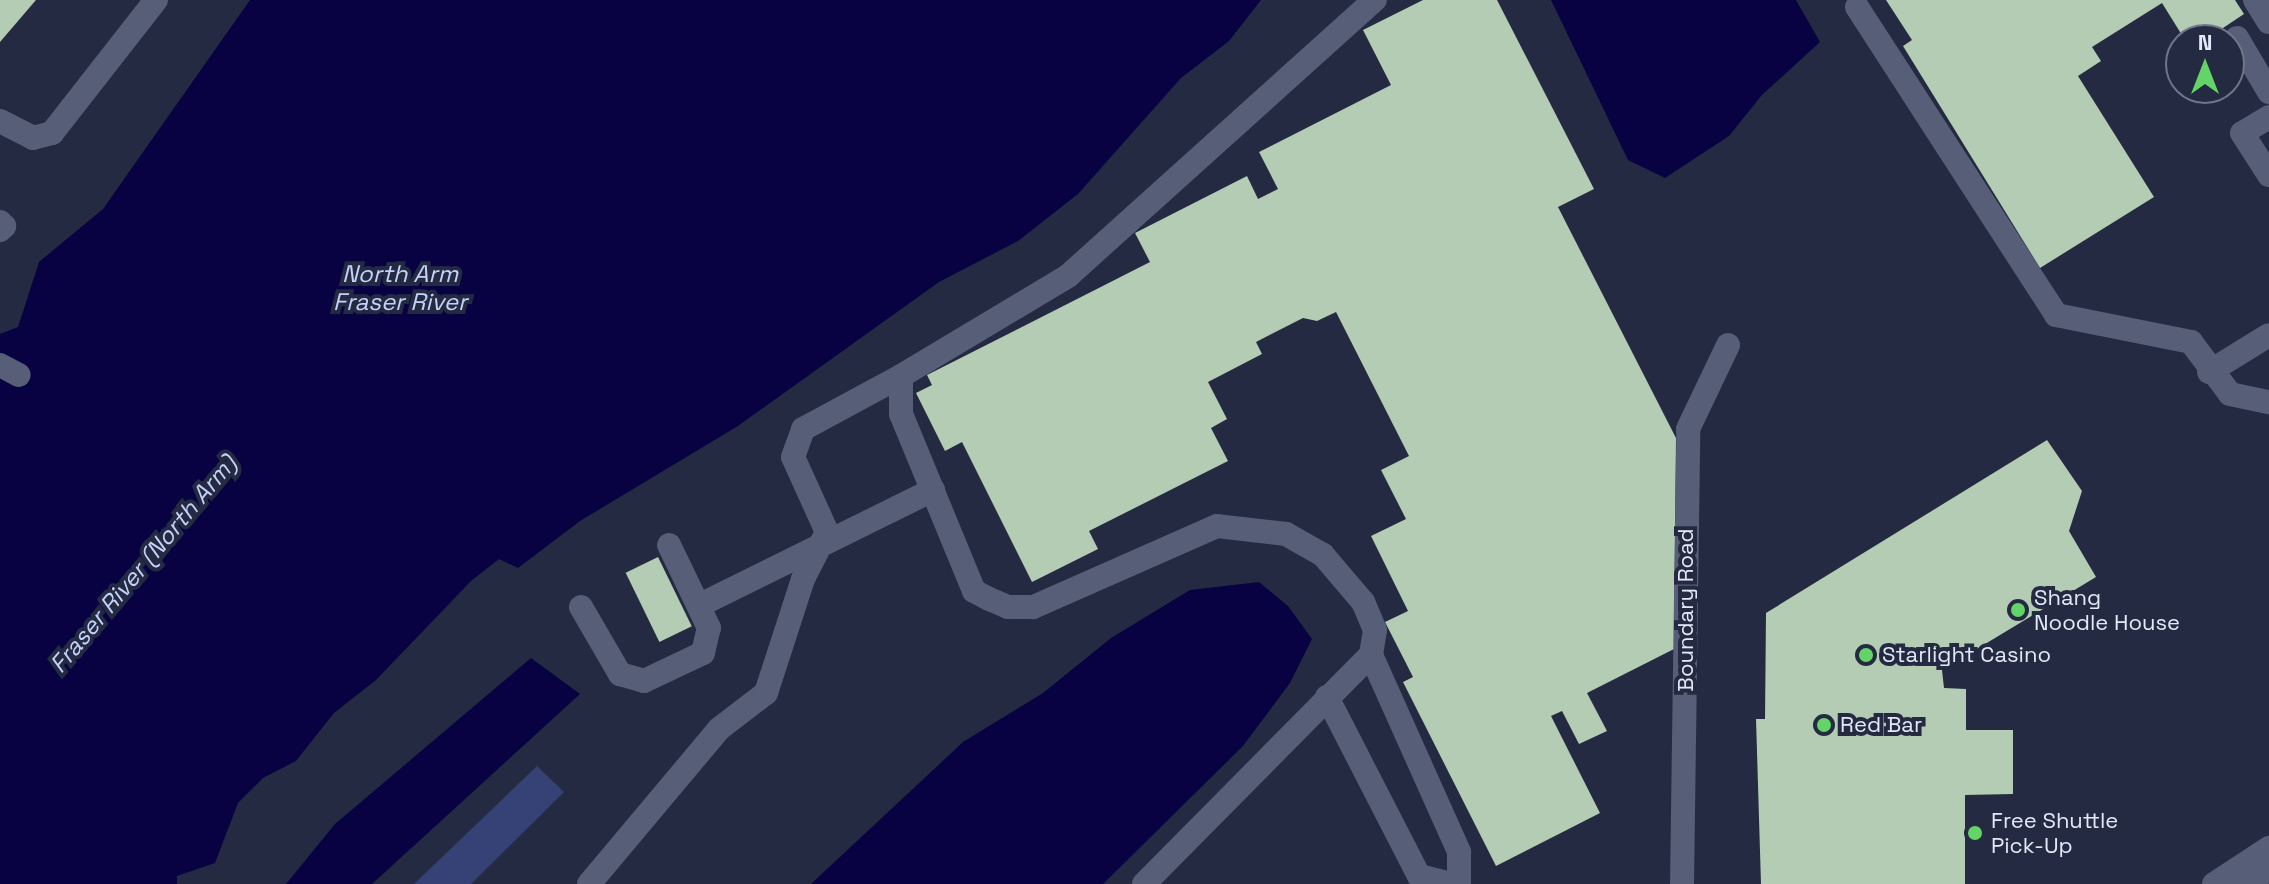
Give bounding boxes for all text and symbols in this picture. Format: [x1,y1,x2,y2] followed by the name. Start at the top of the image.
[2165,24,2245,104] north arrow
[2198,28,2212,56] text: N
[333,260,467,316] water label: North Arm Fraser River
[44,449,242,679] water label: Fraser River (North Arm)
[1673,528,1699,692] street label: Boundary Road
[2034,584,2180,636] place label: Shang Noodle House
[2009,601,2027,619] marker: Shang Noodle House
[1882,642,2051,668] place label: Starlight Casino
[1857,646,1875,664] marker: Starlight Casino
[1840,712,1922,738] place label: Red Bar
[1815,716,1833,734] marker: Red Bar
[1991,807,2118,858] place label: Free Shuttle Pick-Up
[1966,824,1984,842] marker: Free Shuttle Pick-Up

